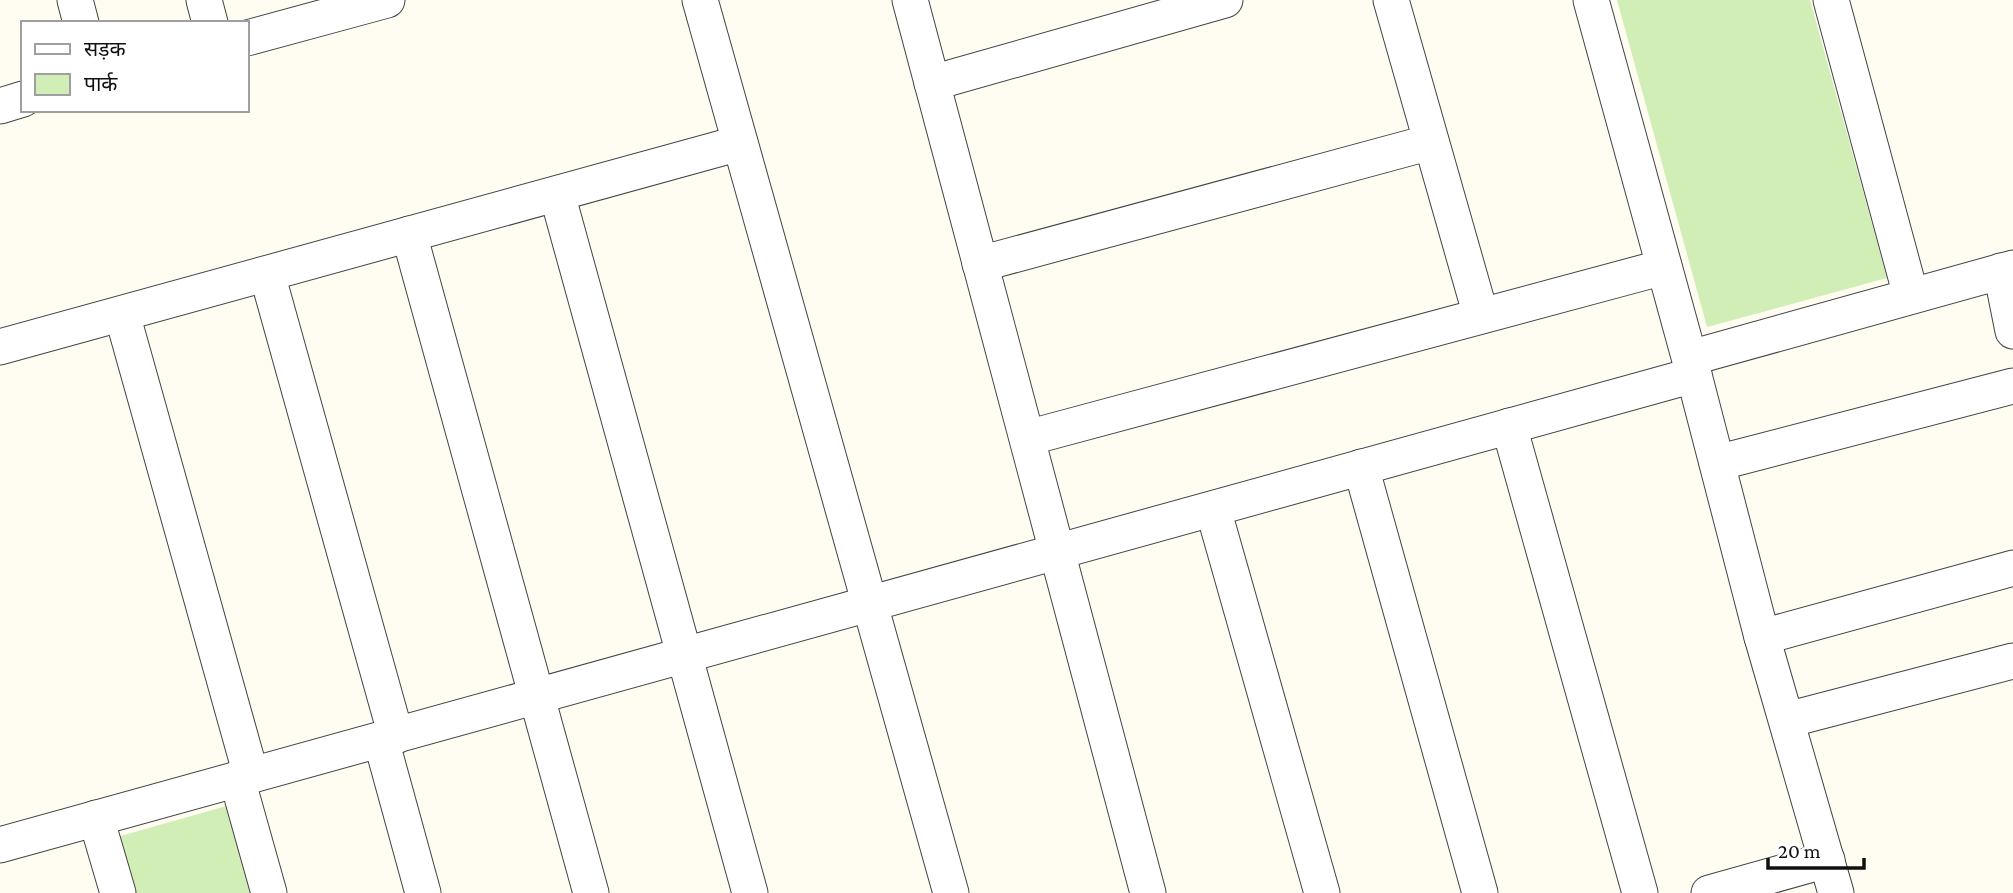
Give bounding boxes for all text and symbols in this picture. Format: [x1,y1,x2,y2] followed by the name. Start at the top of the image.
[21,21,248,112] legend
[84,37,126,61] text: सड़क
[84,72,118,96] text: पार्क
[1768,826,1864,870] scale bar
[1778,839,1821,863] text: 20 m

